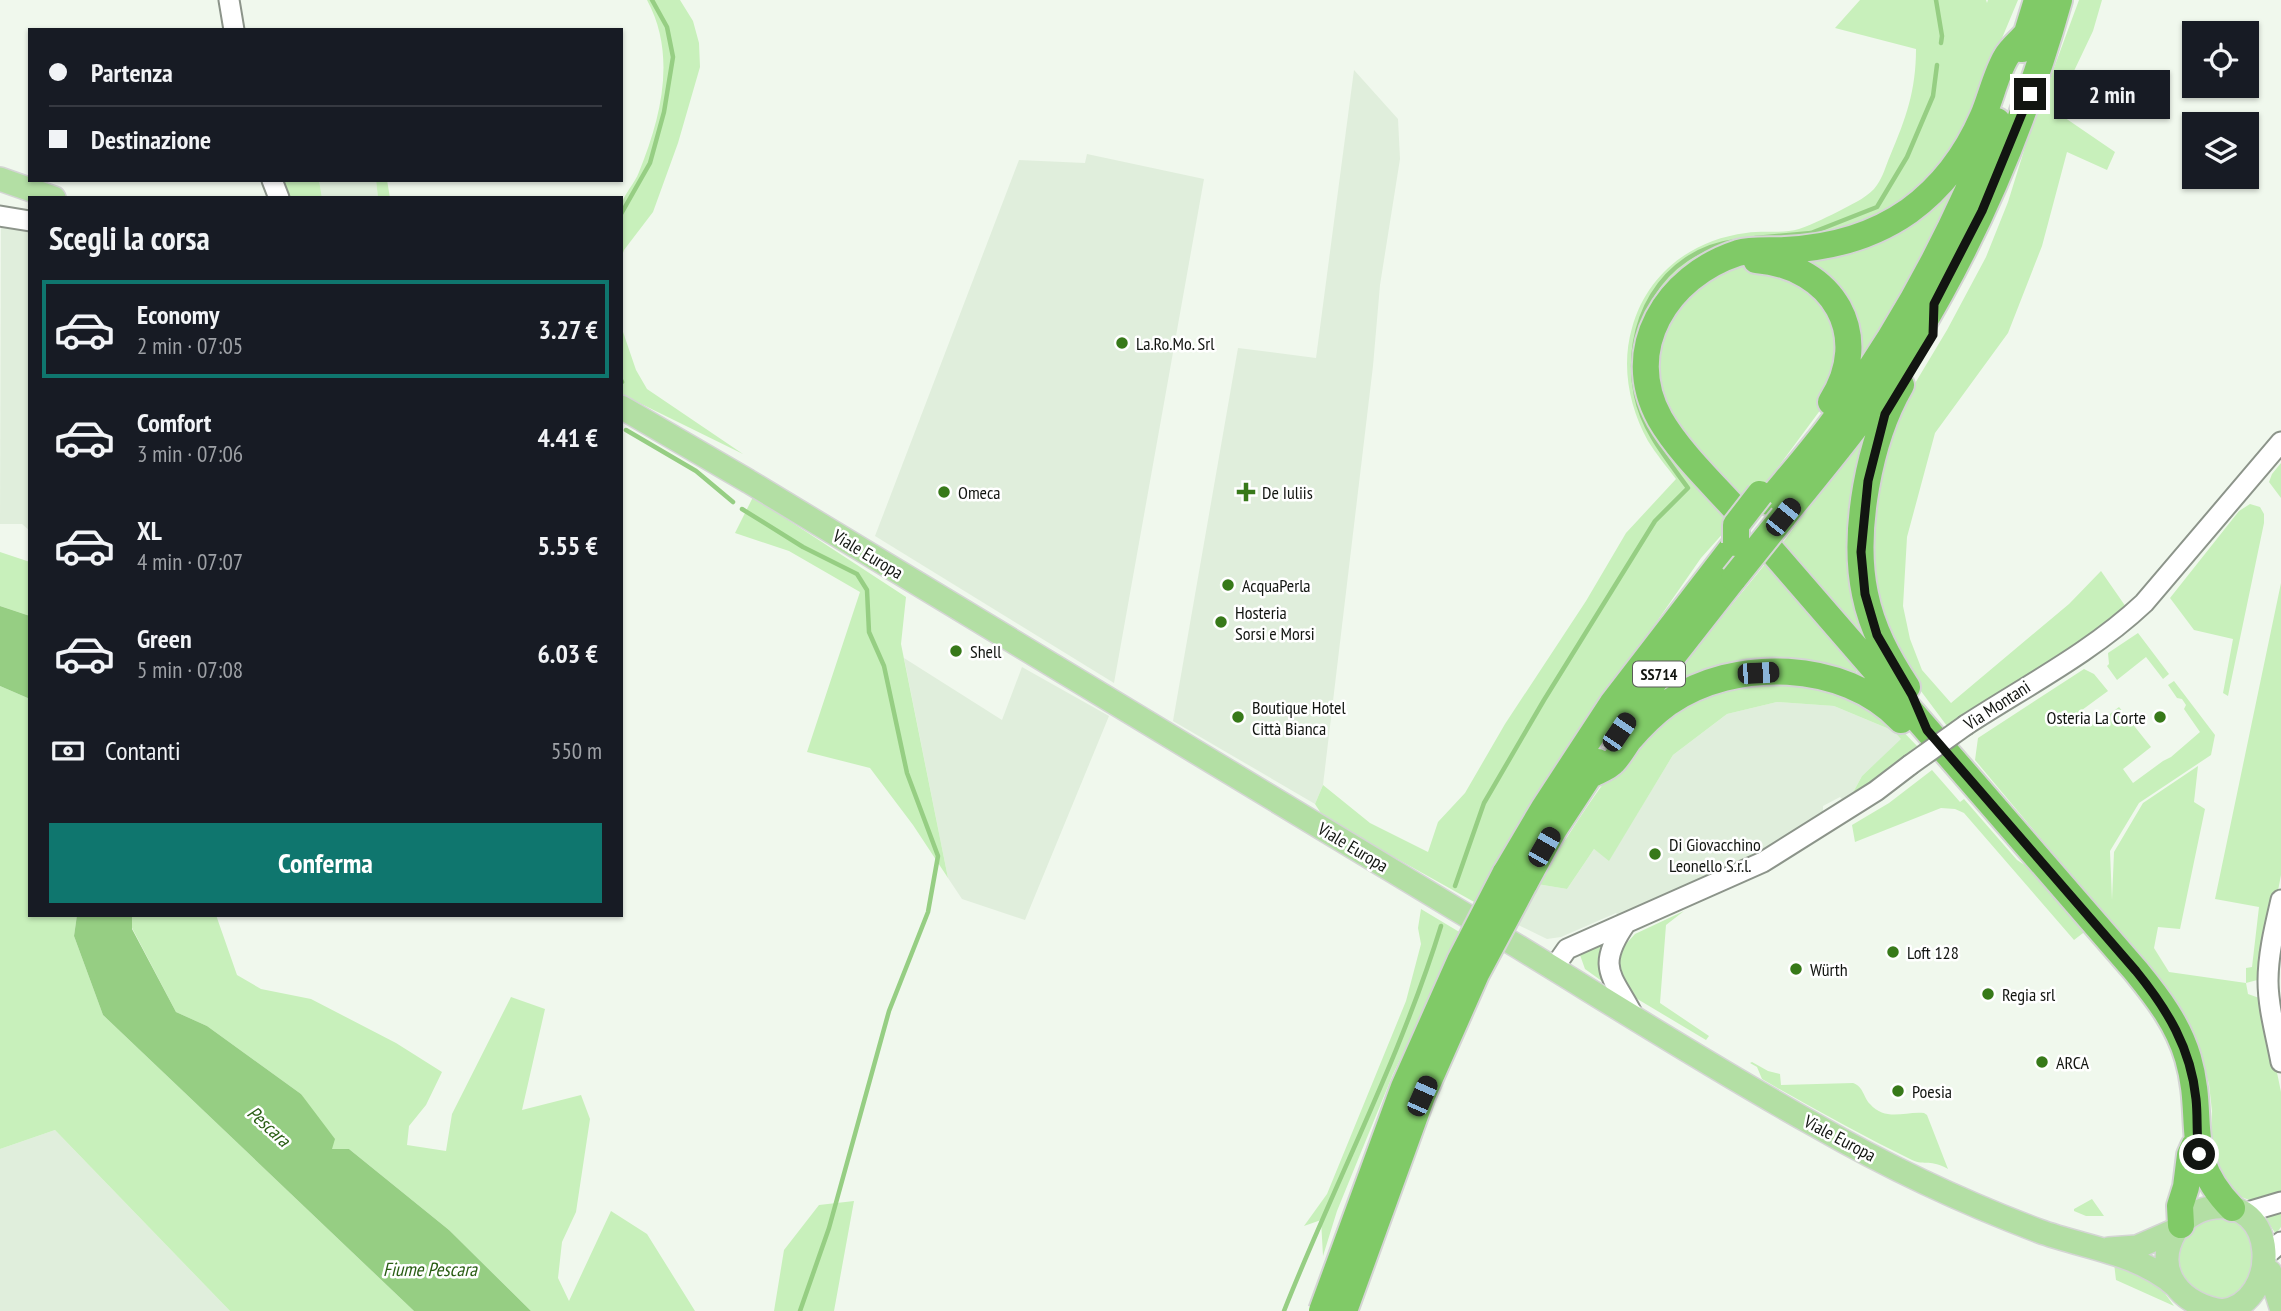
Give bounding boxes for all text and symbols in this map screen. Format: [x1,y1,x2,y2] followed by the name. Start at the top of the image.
[2182,21,2259,189] map controls
[2182,21,2259,98] button: locate
[91,56,173,89] text: Partenza
[2054,70,2170,119] callout: 2 min
[2014,78,2046,110] route end
[2089,80,2135,109] text: 2 min
[2182,112,2259,189] button: layers
[91,123,211,156] text: Destinazione
[49,217,210,259] text: Scegli la corsa
[53,298,116,361] icon: car
[137,298,219,331] text: Economy
[539,313,598,346] text: 3.27 €
[137,331,243,360] text: 2 min · 07:05
[1136,332,1215,355] place label: La.Ro.Mo. Srl
[1114,335,1130,351] marker: La.Ro.Mo. Srl
[53,406,116,469] icon: car
[137,406,211,439] text: Comfort
[537,421,598,454] text: 4.41 €
[137,439,243,468] text: 3 min · 07:06
[958,481,1001,504] place label: Omeca
[1262,481,1313,504] place label: De Iuliis
[1236,482,1256,502] marker: De Iuliis
[936,484,952,500] marker: Omeca
[1762,494,1805,540] car
[53,514,116,577] icon: car
[137,514,162,547] text: XL
[828,524,907,584] street label: Viale Europa
[537,529,598,562] text: 5.55 €
[137,547,243,576] text: 4 min · 07:07
[1242,574,1311,597] place label: AcquaPerla
[1220,577,1236,593] marker: AcquaPerla
[1235,601,1315,645] place label: Hosteria Sorsi e Morsi
[1213,614,1229,630] marker: Hosteria Sorsi e Morsi
[53,622,116,685] icon: car
[137,622,192,655] text: Green
[537,637,598,670] text: 6.03 €
[970,640,1002,663] place label: Shell
[948,643,964,659] marker: Shell
[137,655,243,684] text: 5 min · 07:08
[1737,661,1780,685] car
[1633,662,1685,687] road number: SS714
[1959,675,2034,735] street label: Via Montani
[1252,696,1346,740] place label: Boutique Hotel Città Bianca
[2047,706,2146,729] place label: Osteria La Corte
[1230,709,1246,725] marker: Boutique Hotel Città Bianca
[1599,709,1640,755] car
[2152,709,2168,725] marker: Osteria La Corte
[49,732,87,770] icon: cash
[105,734,181,767] text: Contanti
[551,736,602,765] text: 550 m
[1313,817,1392,877] street label: Viale Europa
[49,823,602,903] button: Conferma
[1525,824,1564,870] car
[1669,833,1761,877] place label: Di Giovacchino Leonello S.r.l.
[1647,846,1663,862] marker: Di Giovacchino Leonello S.r.l.
[1907,941,1959,964] place label: Loft 128
[1885,944,1901,960] marker: Loft 128
[1810,958,1848,981] place label: Würth
[1788,961,1804,977] marker: Würth
[2002,983,2056,1006] place label: Regia srl
[1980,986,1996,1002] marker: Regia srl
[2056,1051,2089,1074] place label: ARCA
[2034,1054,2050,1070] marker: ARCA
[1404,1073,1441,1119] car
[1912,1080,1952,1103] place label: Poesia
[1890,1083,1906,1099] marker: Poesia
[243,1101,296,1152] water label: Pescara
[1799,1109,1880,1166] street label: Viale Europa
[2183,1138,2215,1170] route start
[383,1257,478,1281] water label: Fiume Pescara

